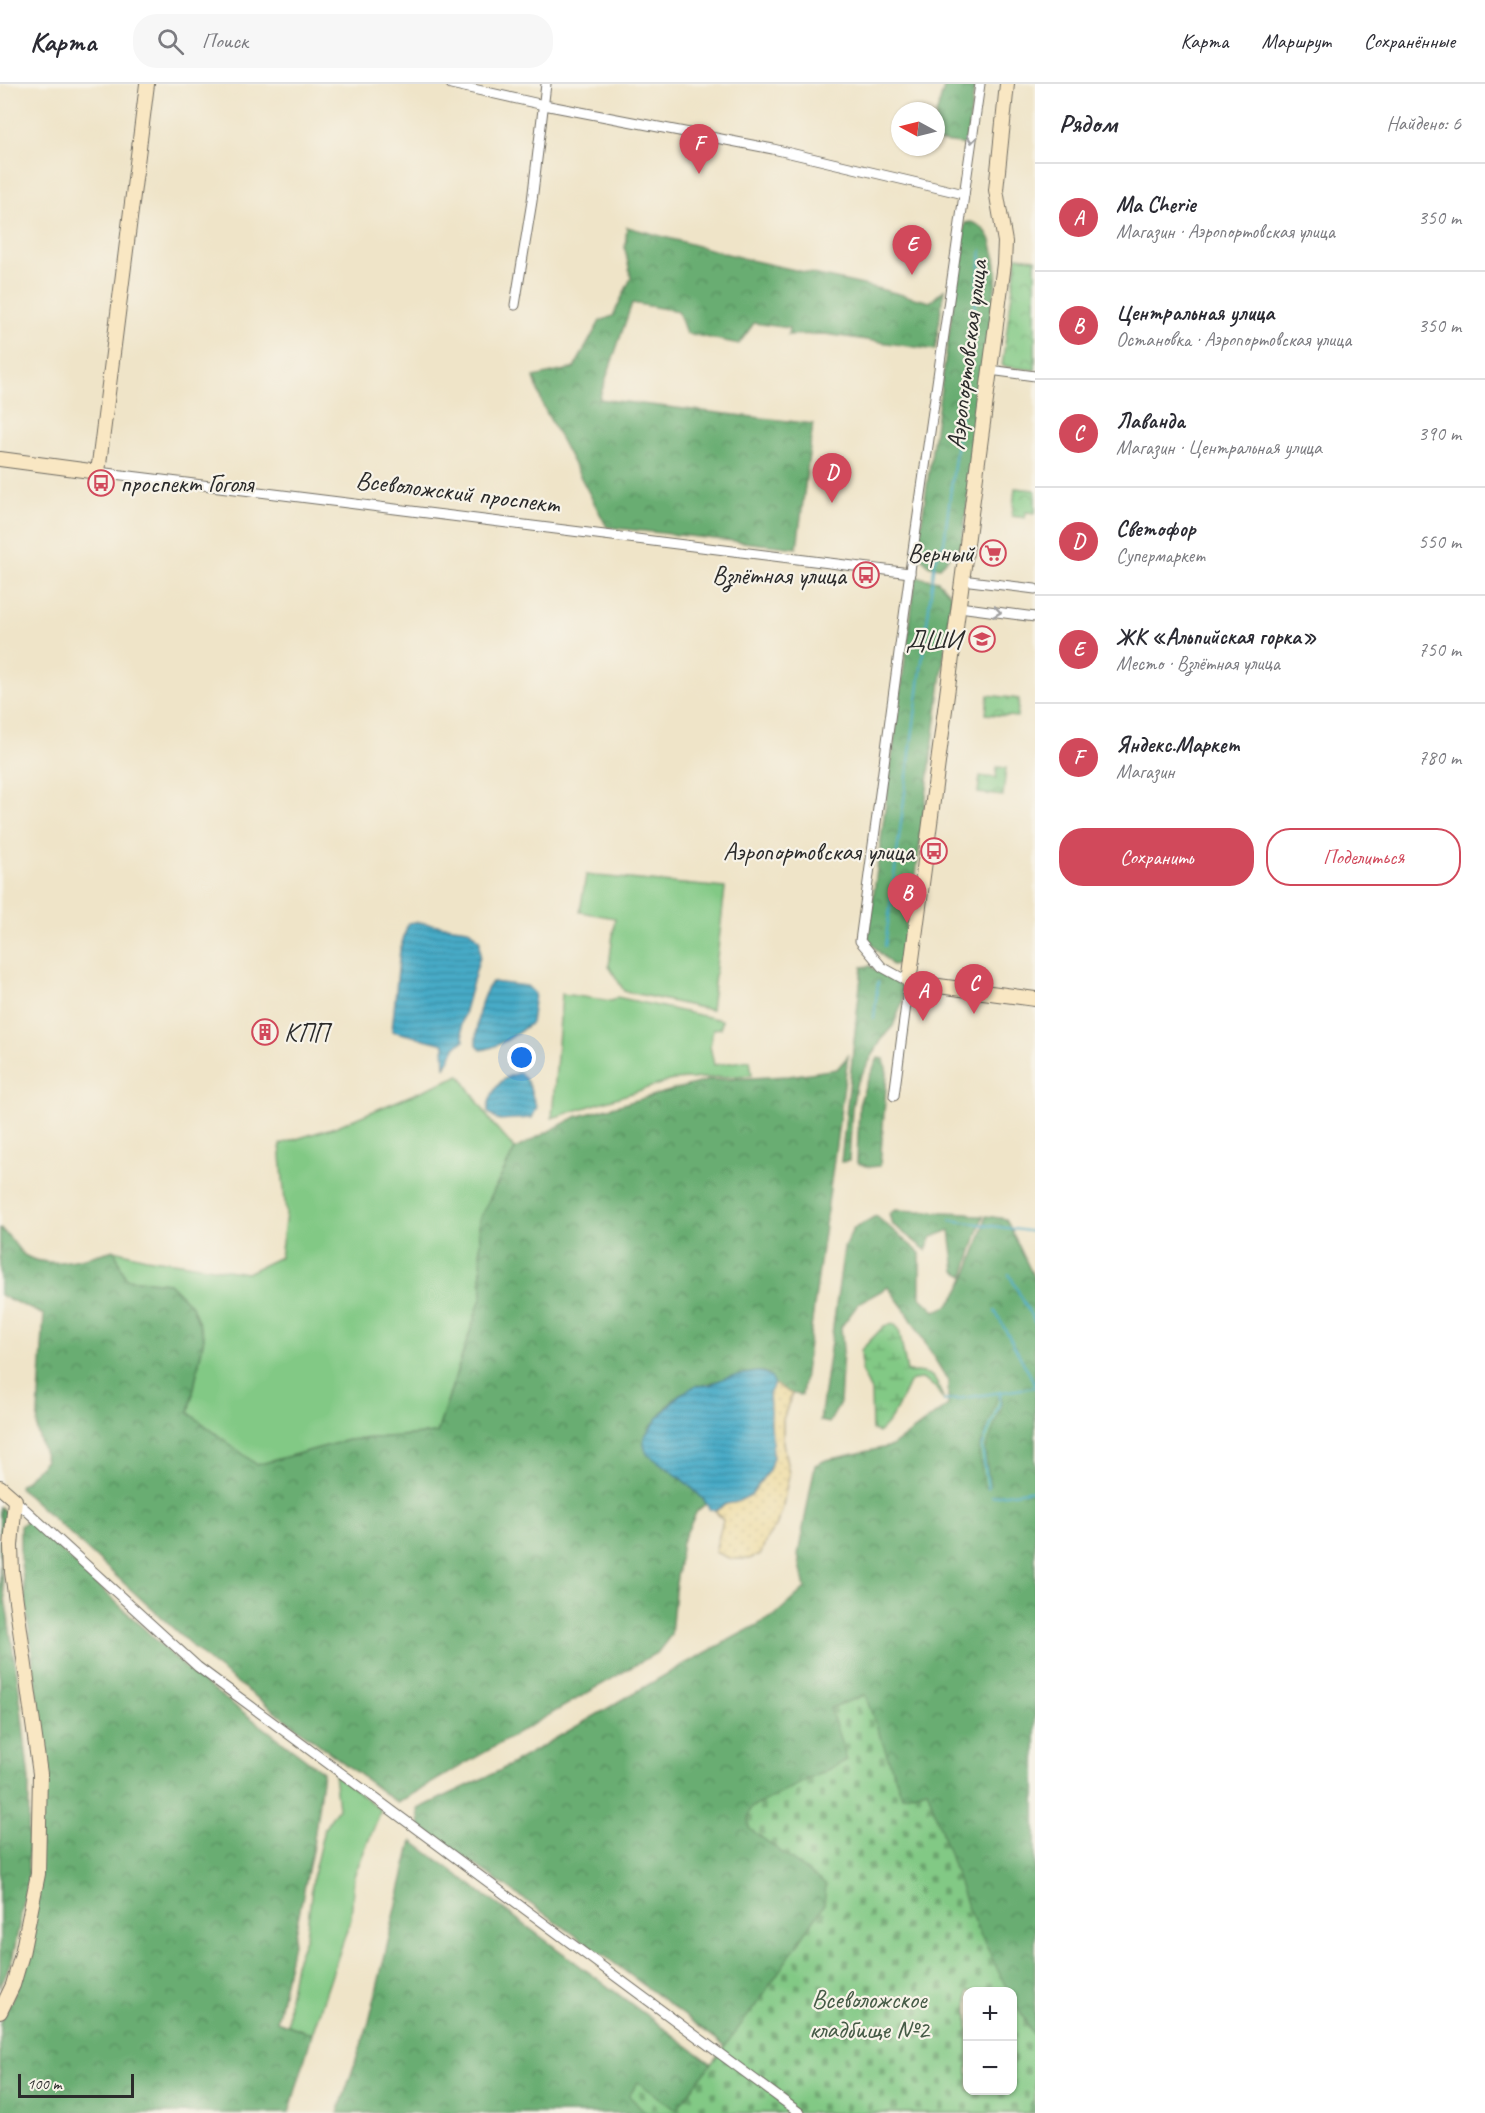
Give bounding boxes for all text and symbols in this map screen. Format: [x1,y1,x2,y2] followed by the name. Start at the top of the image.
[133,14,553,68] search box
[30,24,97,59] text: Карта
[154,25,187,58] icon: search
[202,27,248,55] text: Поиск
[1180,28,1229,54] text: Карта
[1262,28,1331,54] text: Маршрут
[1364,28,1455,54] text: Сохранённые
[891,102,945,156] north arrow
[1059,107,1117,140] text: Рядом
[1386,111,1461,136] text: Найдено: 6
[680,124,718,174] pin: F
[966,134,979,144] one-way arrow
[1116,191,1195,219] text: Ma Cherie
[1073,205,1084,230] text: A
[1418,205,1461,230] text: 350 m
[1116,219,1335,244] text: Магазин · Аэропортовская улица
[892,226,932,275] pin: E
[939,257,995,452] street label: Аэропортовская улица
[1116,299,1274,327] text: Центральная улица
[1073,313,1084,338] text: B
[1418,313,1461,338] text: 350 m
[1116,327,1351,352] text: Остановка · Аэропортовская улица
[1116,407,1185,435] text: Лаванда
[1074,421,1083,446] text: C
[1418,421,1461,446] text: 390 m
[1116,435,1322,460] text: Магазин · Центральная улица
[812,454,852,503] pin: D
[354,463,563,521] street label: Всеволожский проспект
[120,467,255,500] place label: проспект Гоголя
[86,468,116,498] bus stop icon: проспект Гоголя
[1116,515,1195,543] text: Светофор
[1073,529,1084,554] text: D
[1418,529,1461,554] text: 550 m
[907,537,976,570] place label: Верный
[978,538,1008,568] supermarket icon: Верный
[1116,543,1205,568] text: Супермаркет
[712,559,848,593] place label: Взлётная улица
[851,560,881,590] bus stop icon: Взлётная улица
[992,606,1001,618] one-way arrow
[906,623,967,656] place label: ДШИ
[1116,623,1317,651] text: ЖК «Альпийская горка»
[967,624,997,654] school or university icon: ДШИ
[1073,637,1084,662] text: E
[1418,637,1461,662] text: 750 m
[1116,651,1280,676] text: Место · Взлётная улица
[1116,731,1240,759] text: Яндекс.Маркет
[1074,745,1083,770] text: F
[1418,745,1461,770] text: 780 m
[1116,759,1174,784] text: Магазин
[1059,828,1254,886] button: Сохранить
[1266,828,1461,886] button: Поделиться
[723,835,916,868] place label: Аэропортовская улица
[919,836,949,866] bus stop icon: Аэропортовская улица
[888,874,926,923] pin: B
[954,964,994,1014] pin: C
[904,972,942,1021] pin: A
[284,1016,333,1049] place label: КПП
[250,1017,280,1047] building icon: КПП
[507,1043,536,1072] your location
[809,1983,931,2046] park label: Всеволожское кладбище №2
[963,1987,1017,2095] map controls
[963,1987,1017,2041] button: +
[963,2041,1017,2095] button: −
[18,2071,134,2098] scale bar
[27,2074,61,2094] text: 100 m

